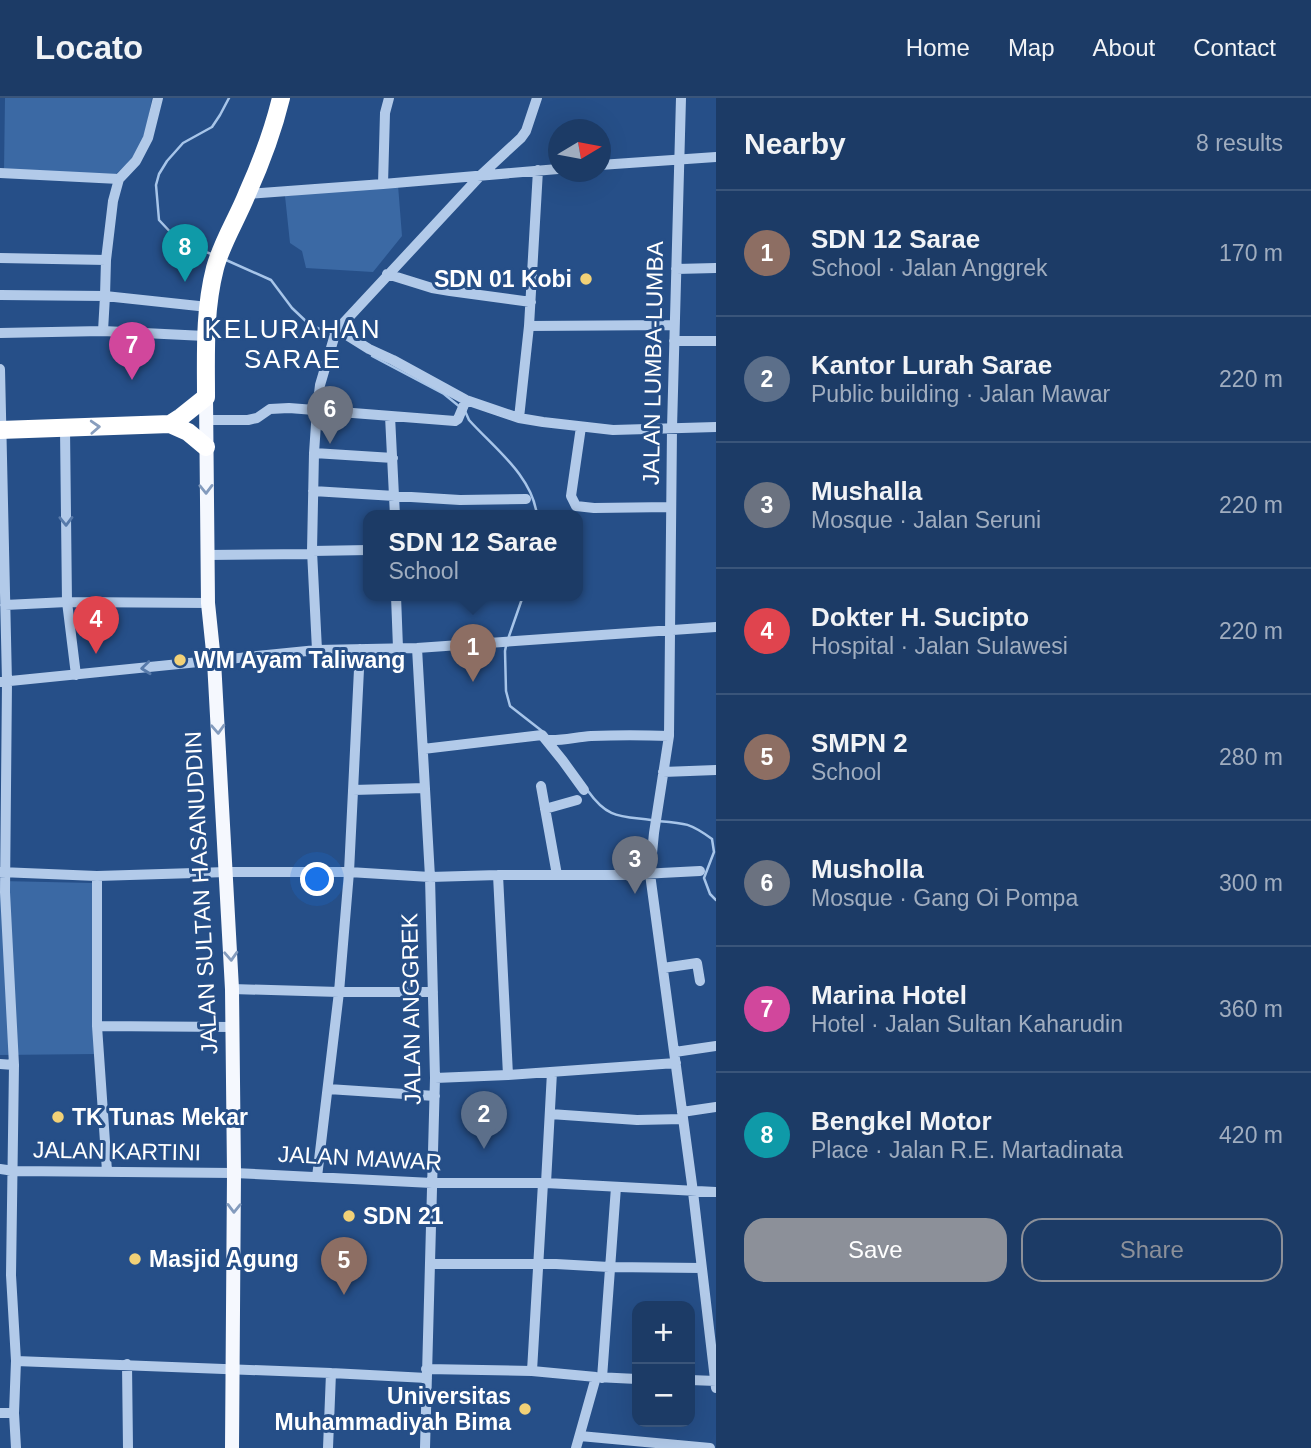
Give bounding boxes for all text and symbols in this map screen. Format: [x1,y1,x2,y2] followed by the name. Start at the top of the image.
[35,29,143,66] text: Locato
[906,34,970,61] text: Home
[1008,34,1055,61] text: Map
[1093,34,1155,61] text: About
[1193,34,1276,61] text: Contact
[548,119,611,182] north arrow
[744,127,846,160] text: Nearby
[1196,130,1283,156] text: 8 results
[162,224,208,282] pin: 8
[811,224,980,254] text: SDN 12 Sarae
[638,240,668,485] street label: JALAN LUMBA-LUMBA
[761,240,773,266] text: 1
[1219,240,1283,266] text: 170 m
[811,255,1048,281] text: School · Jalan Anggrek
[434,266,572,292] place label: SDN 01 Kobi
[578,271,594,287] marker: SDN 01 Kobi
[205,314,381,374] district label: KELURAHAN SARAE
[109,322,155,380] pin: 7
[811,350,1052,380] text: Kantor Lurah Sarae
[761,366,773,392] text: 2
[1219,366,1283,392] text: 220 m
[811,381,1110,407] text: Public building · Jalan Mawar
[307,386,353,444] pin: 6
[90,420,101,435] one-way arrow
[811,476,922,506] text: Mushalla
[199,484,214,495] one-way arrow
[761,492,773,518] text: 3
[1219,492,1283,518] text: 220 m
[811,507,1041,533] text: Mosque · Jalan Seruni
[363,510,583,601] popup
[58,517,74,527] one-way arrow
[388,527,558,557] text: SDN 12 Sarae
[388,558,459,584] text: School
[73,596,119,654] pin: 4
[811,602,1029,632] text: Dokter H. Sucipto
[761,618,773,644] text: 4
[1219,618,1283,644] text: 220 m
[450,624,496,682] pin: 1
[811,633,1068,659] text: Hospital · Jalan Sulawesi
[194,647,405,673] place label: WM Ayam Taliwang
[172,652,188,668] marker: WM Ayam Taliwang
[140,660,151,675] one-way arrow
[210,724,225,735] one-way arrow
[811,728,908,758] text: SMPN 2
[180,731,222,1055] street label: JALAN SULTAN HASANUDDIN
[761,744,773,770] text: 5
[1219,744,1283,770] text: 280 m
[811,759,881,785] text: School
[612,836,658,894] pin: 3
[811,854,924,884] text: Musholla
[300,862,334,896] your location
[761,870,773,896] text: 6
[1219,870,1283,896] text: 300 m
[811,885,1078,911] text: Mosque · Gang Oi Pompa
[396,912,426,1105] street label: JALAN ANGGREK
[223,951,238,962] one-way arrow
[811,980,967,1010] text: Marina Hotel
[761,996,773,1022] text: 7
[1219,996,1283,1022] text: 360 m
[811,1011,1123,1037] text: Hotel · Jalan Sultan Kaharudin
[461,1091,507,1149] pin: 2
[72,1104,248,1130] place label: TK Tunas Mekar
[811,1106,992,1136] text: Bengkel Motor
[50,1109,66,1125] marker: TK Tunas Mekar
[761,1122,773,1148] text: 8
[1219,1122,1283,1148] text: 420 m
[33,1137,201,1165] street label: JALAN KARTINI
[811,1137,1123,1163] text: Place · Jalan R.E. Martadinata
[277,1141,443,1175] street label: JALAN MAWAR
[363,1203,444,1229] place label: SDN 21
[226,1204,242,1214] one-way arrow
[341,1208,357,1224] marker: SDN 21
[744,1218,1007,1282] button: Save
[1021,1218,1283,1282] button: Share
[321,1237,367,1295] pin: 5
[149,1246,299,1272] place label: Masjid Agung
[127,1251,143,1267] marker: Masjid Agung
[632,1301,695,1427] map controls
[632,1301,695,1364] button: +
[632,1364,695,1427] button: −
[275,1383,511,1435] place label: Universitas Muhammadiyah Bima
[517,1401,533,1417] marker: Universitas Muhammadiyah Bima

